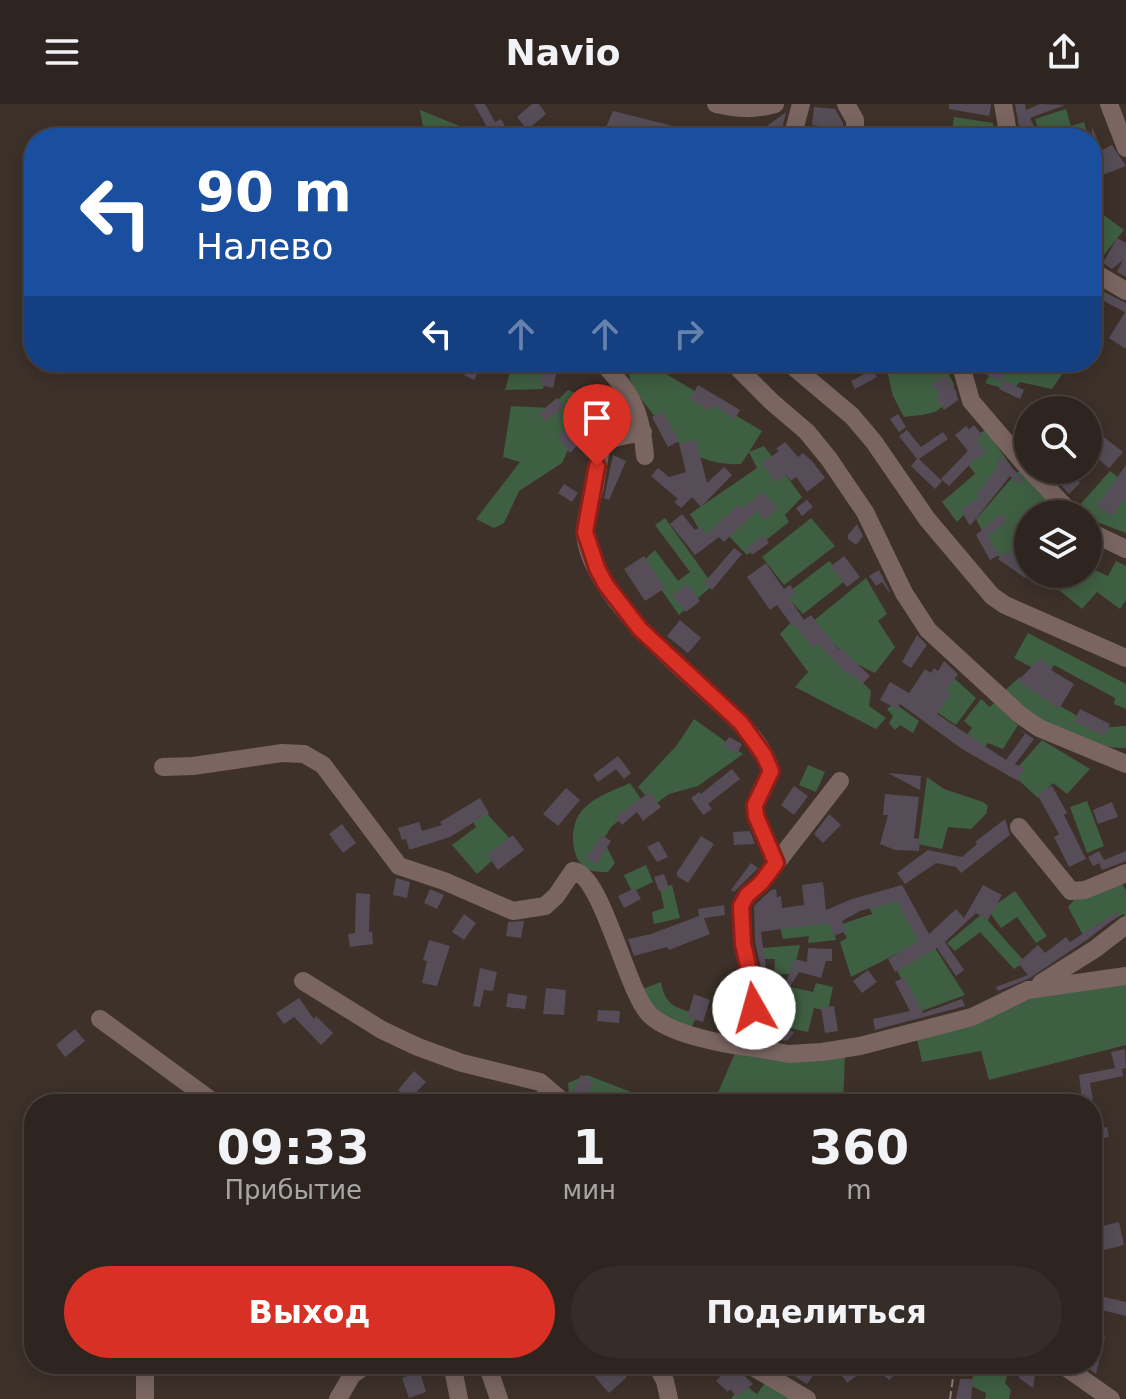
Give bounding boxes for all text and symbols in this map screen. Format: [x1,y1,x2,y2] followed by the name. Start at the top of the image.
[40,30,84,74] icon: menu
[1042,30,1086,74] icon: share
[506,32,620,73] text: Navio
[196,159,352,224] text: 90 m
[64,160,168,264] icon: left
[196,226,334,267] text: Налево
[415,312,459,356] icon: left
[499,312,543,356] icon: ahead
[583,312,627,356] icon: ahead
[667,312,711,356] icon: right
[563,384,631,466] pin
[575,396,619,440] icon: arrive
[1014,396,1102,588] map controls
[1014,396,1102,484] button: search
[1014,500,1102,588] button: layers
[712,966,796,1050] position arrow
[217,1119,370,1175] text: 09:33
[573,1119,606,1175] text: 1
[809,1119,909,1175] text: 360
[224,1175,362,1205] text: Прибытие
[563,1175,616,1205] text: мин
[846,1175,872,1205] text: m
[64,1266,555,1358] button: Выход
[571,1266,1062,1358] button: Поделиться

